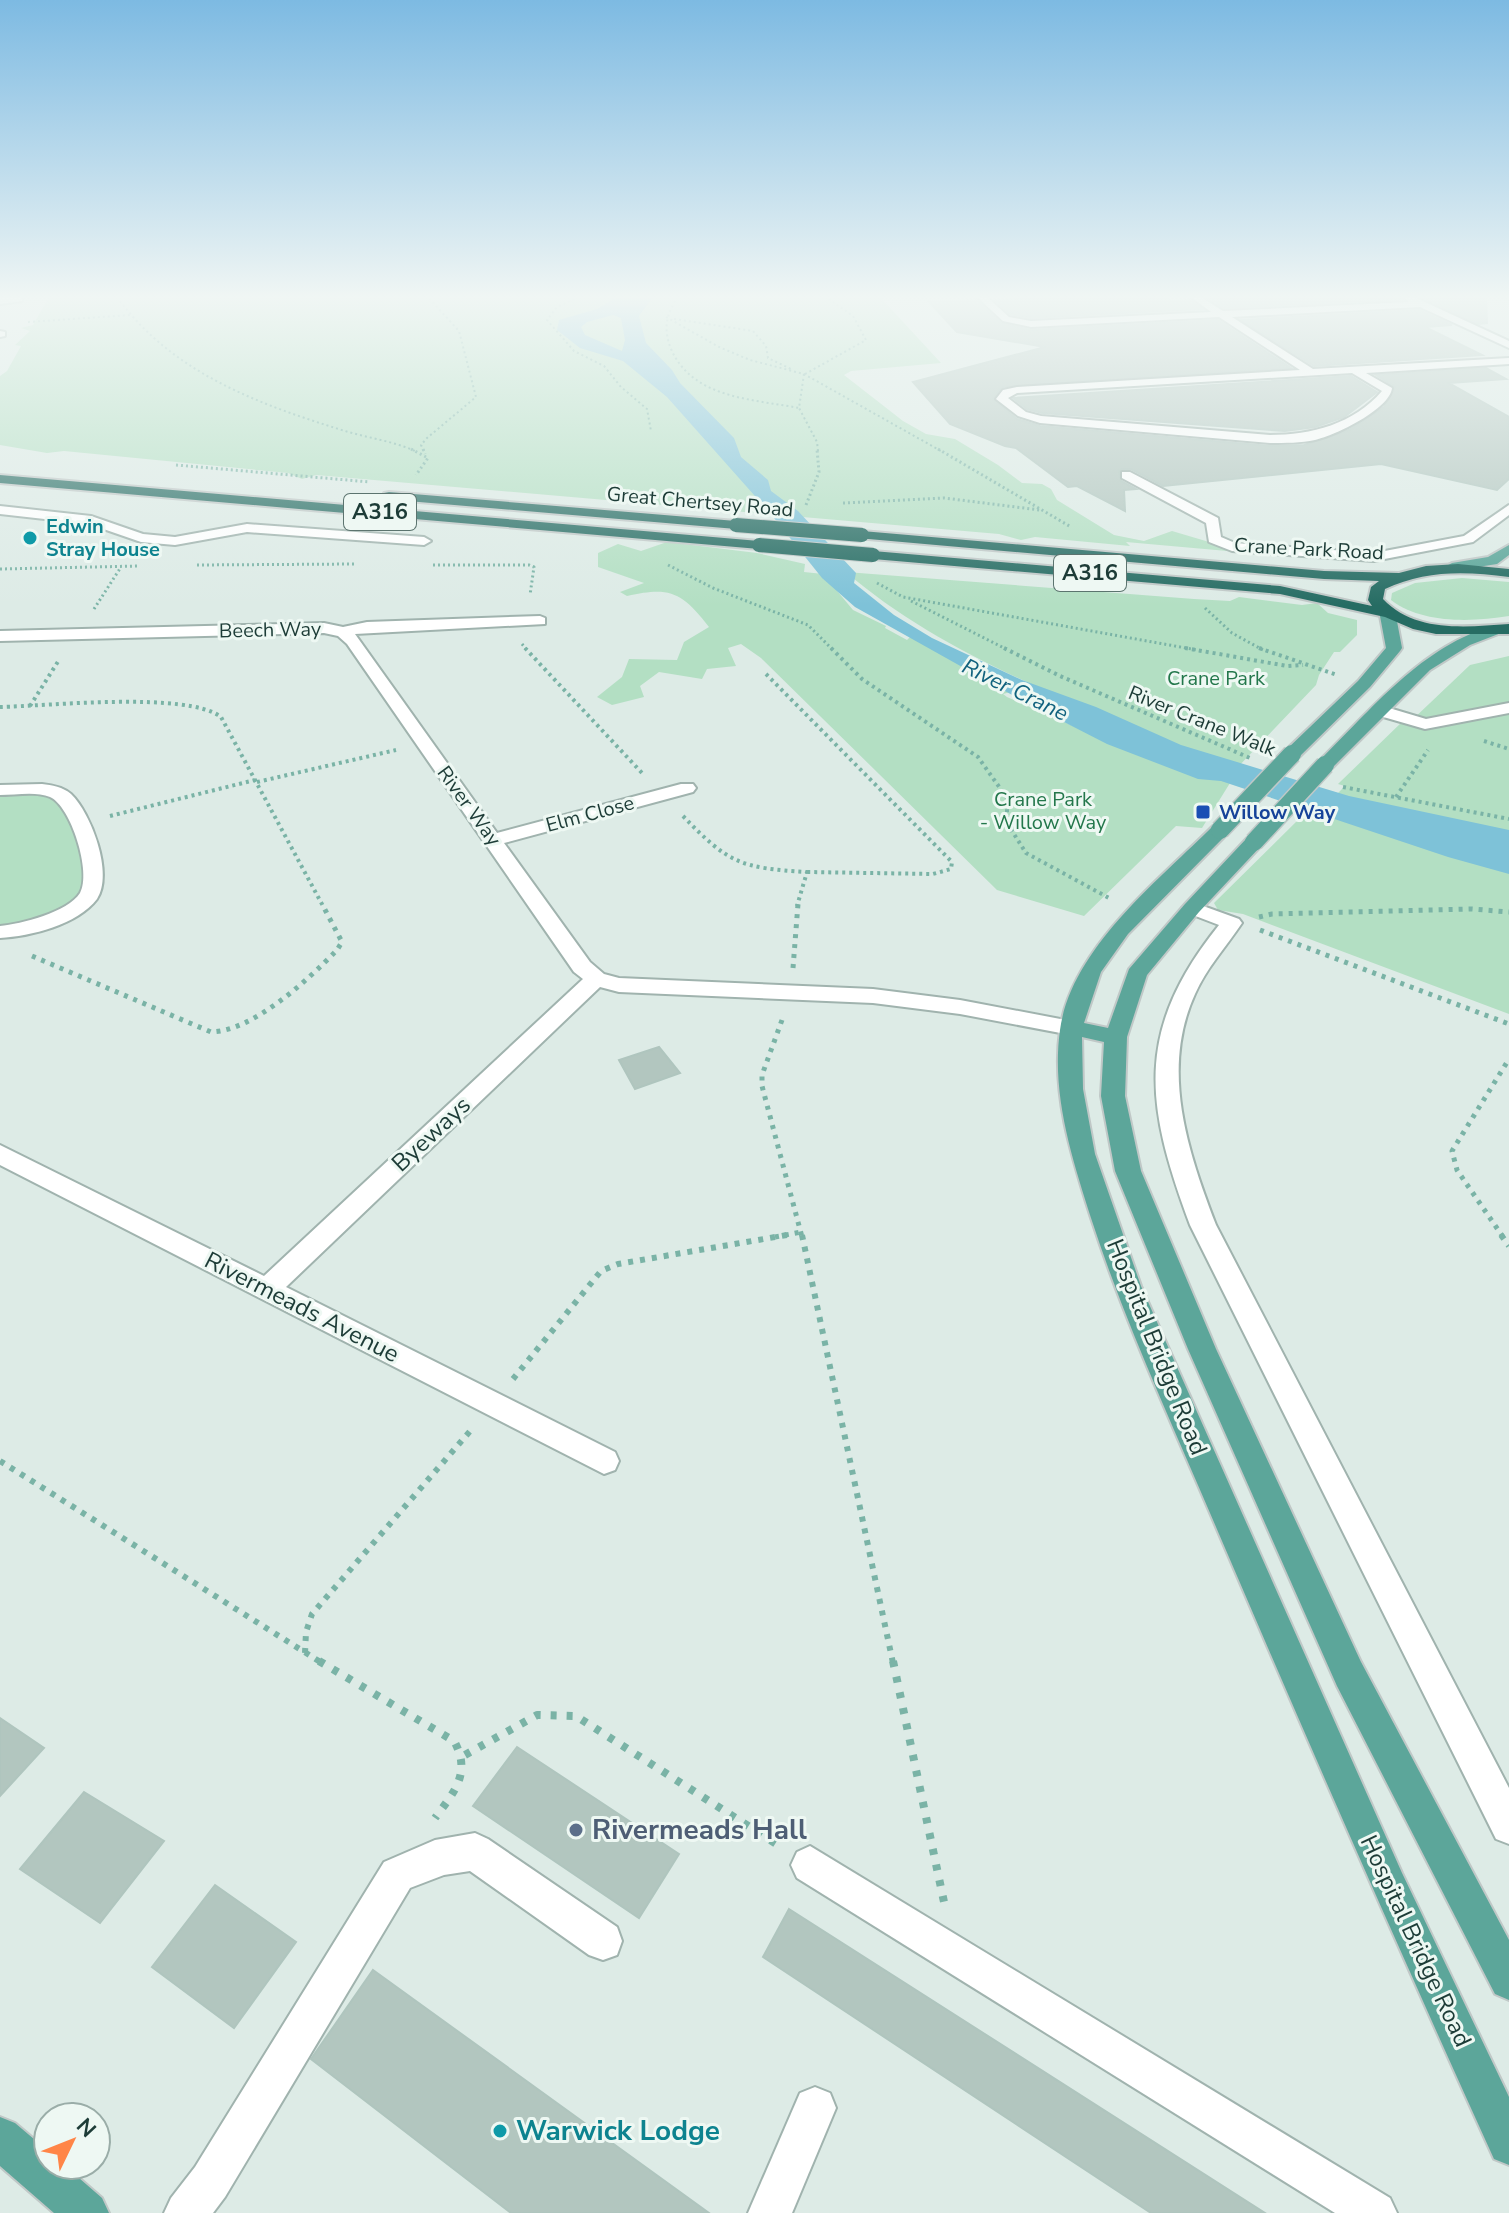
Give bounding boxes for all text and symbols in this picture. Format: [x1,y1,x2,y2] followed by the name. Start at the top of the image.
[606,480,794,524] street label: Great Chertsey Road
[344,494,416,530] road number: A316
[46,513,160,563] place label: Edwin Stray House
[21,529,39,547] marker: Edwin Stray House
[1233,532,1385,566] street label: Crane Park Road
[1054,555,1126,591] road number: A316
[219,616,322,644] street label: Beech Way
[957,651,1073,729] water label: River Crane
[1167,665,1266,692] park label: Crane Park
[1124,679,1281,763] street label: River Crane Walk
[431,761,508,852] street label: River Way
[980,786,1107,836] park label: Crane Park - Willow Way
[543,789,637,839] street label: Elm Close
[1219,799,1336,826] place label: Willow Way
[1194,803,1212,821] marker: Willow Way
[385,1089,477,1179] street label: Byeways
[1099,1234,1215,1460] street label: Hospital Bridge Road
[199,1244,405,1370] street label: Rivermeads Avenue
[592,1811,807,1849] place label: Rivermeads Hall
[567,1821,585,1839] marker: Rivermeads Hall
[1353,1830,1479,2052] street label: Hospital Bridge Road
[32,2101,112,2181] north arrow
[69,2112,102,2144] text: N
[516,2112,720,2150] place label: Warwick Lodge
[491,2122,509,2140] marker: Warwick Lodge

